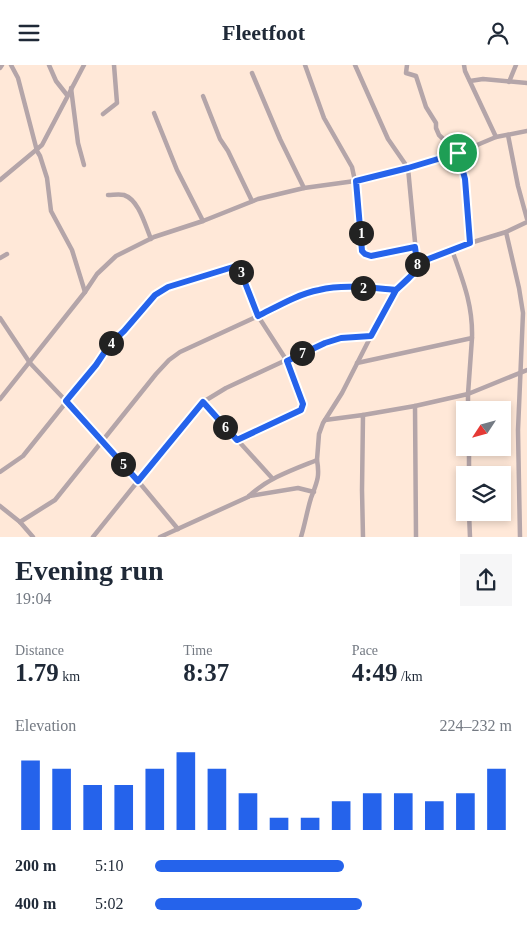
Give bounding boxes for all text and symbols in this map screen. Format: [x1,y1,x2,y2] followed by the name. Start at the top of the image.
[15,19,43,47] icon: menu
[484,19,512,47] icon: person
[222,20,305,45] text: Fleetfoot
[437,132,479,174] pin
[444,139,472,167] icon: arrive
[348,221,374,245] pin: 1
[358,226,365,241] text: 1
[404,251,430,277] pin: 8
[414,257,421,272] text: 8
[228,259,254,285] pin: 3
[238,265,245,280] text: 3
[350,275,376,301] pin: 2
[360,281,367,296] text: 2
[98,331,124,355] pin: 4
[108,336,115,351] text: 4
[290,341,314,365] pin: 7
[299,346,306,361] text: 7
[456,401,511,456] north arrow
[456,401,511,521] map controls
[212,415,238,439] pin: 6
[222,420,229,435] text: 6
[110,451,136,477] pin: 5
[120,457,127,472] text: 5
[456,466,511,521] button: layers
[460,554,512,606] button: share
[15,555,164,586] text: Evening run
[15,590,51,607] text: 19:04
[15,643,64,658] text: Distance
[183,643,212,658] text: Time
[352,643,378,658] text: Pace
[15,659,59,686] text: 1.79
[183,659,229,686] text: 8:37
[352,659,397,686] text: 4:49
[59,669,80,684] text: km
[397,669,423,684] text: /km
[15,717,76,734] text: Elevation
[440,717,512,734] text: 224–232 m
[15,857,56,874] text: 200 m
[95,857,123,874] text: 5:10
[15,895,56,912] text: 400 m
[95,895,123,912] text: 5:02

